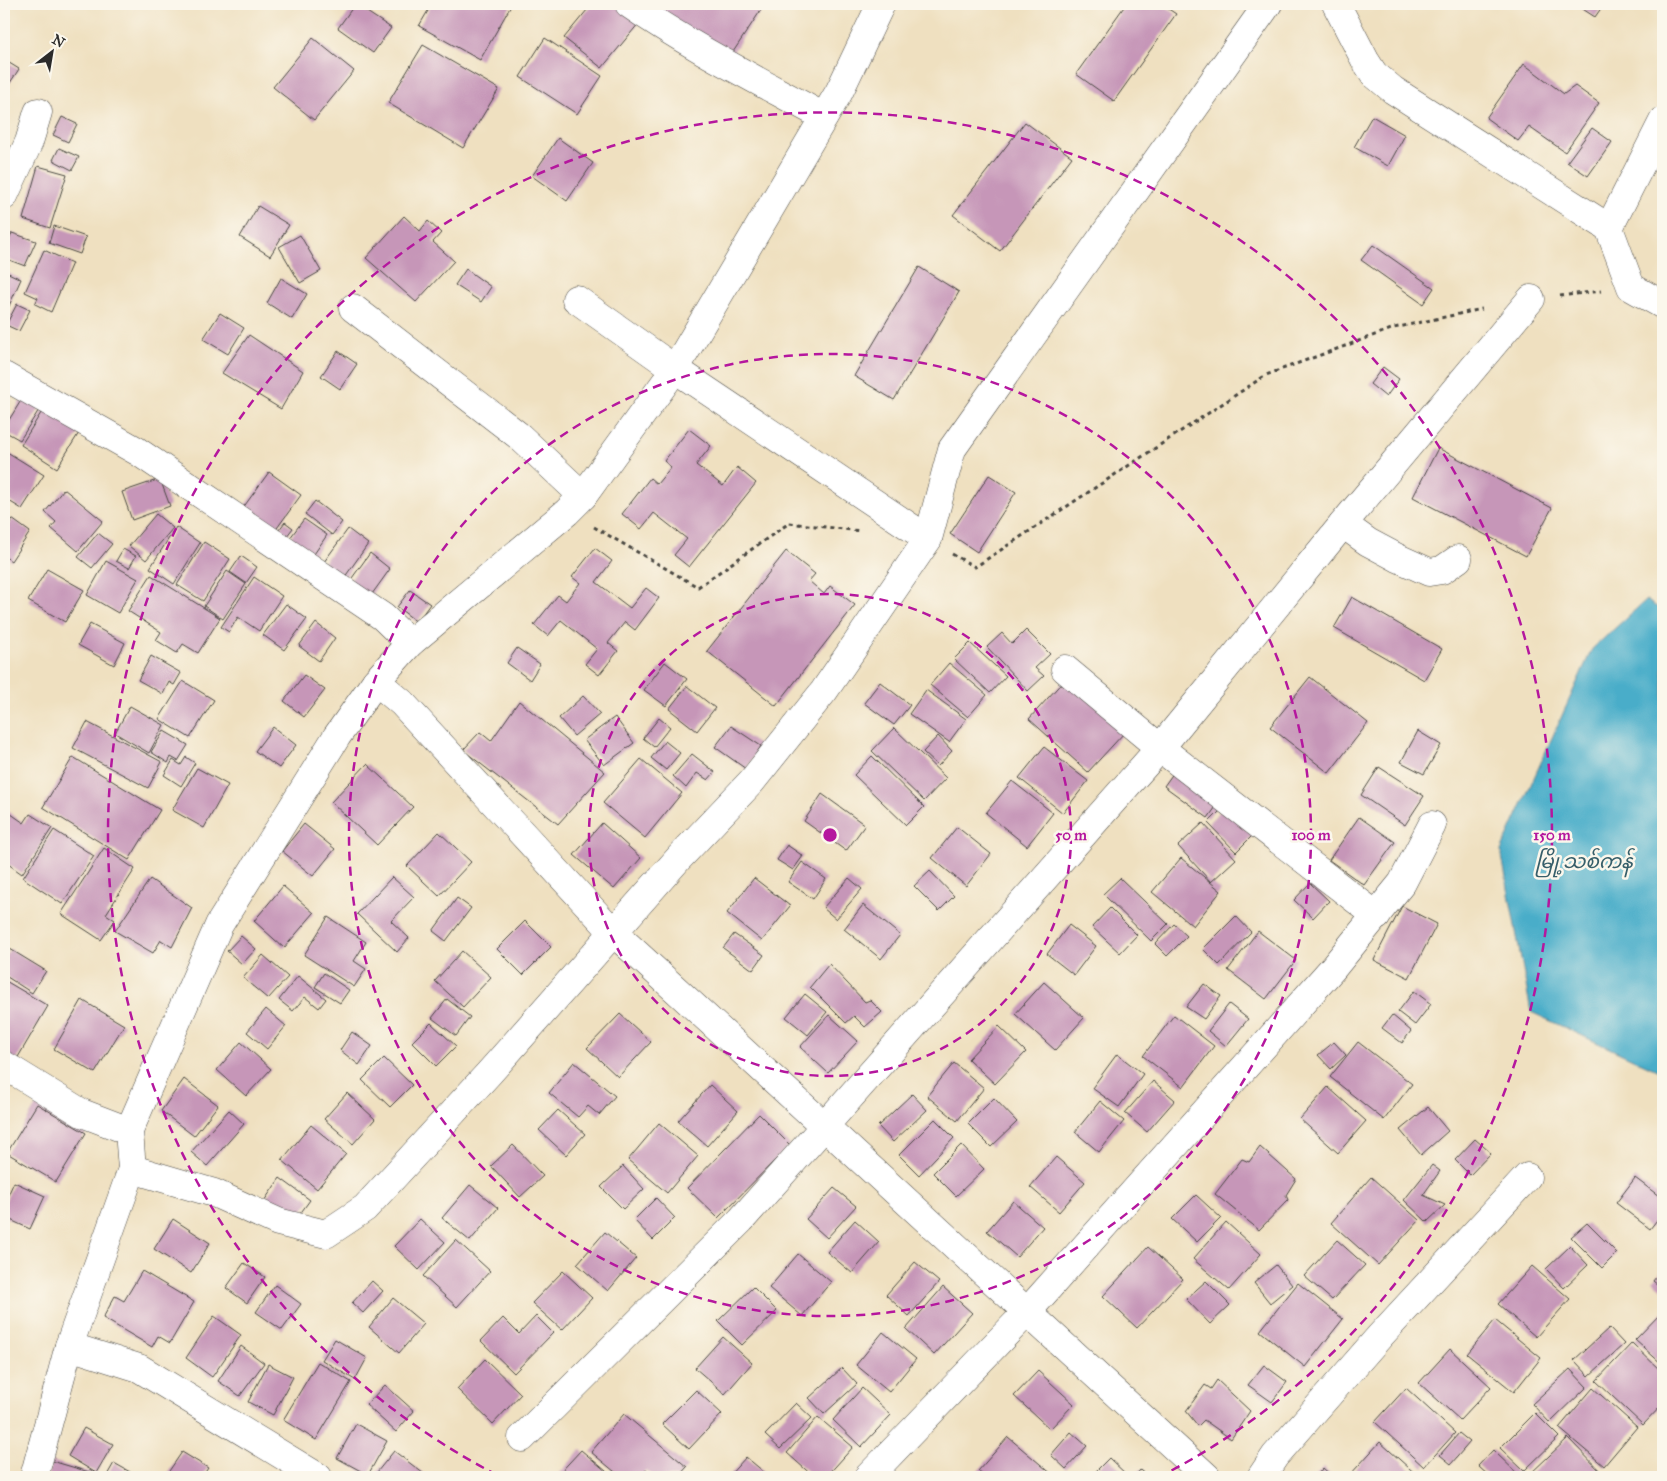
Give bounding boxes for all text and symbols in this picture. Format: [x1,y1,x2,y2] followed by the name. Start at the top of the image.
[28,28,78,78] north arrow
[49,31,68,52] text: N
[821,826,839,844] centre of rings
[1055,826,1087,844] text: 50 m
[1291,826,1331,844] text: 100 m
[1533,826,1571,844] text: 150 m
[1535,847,1636,878] water label: မြို့သစ်ကန်

